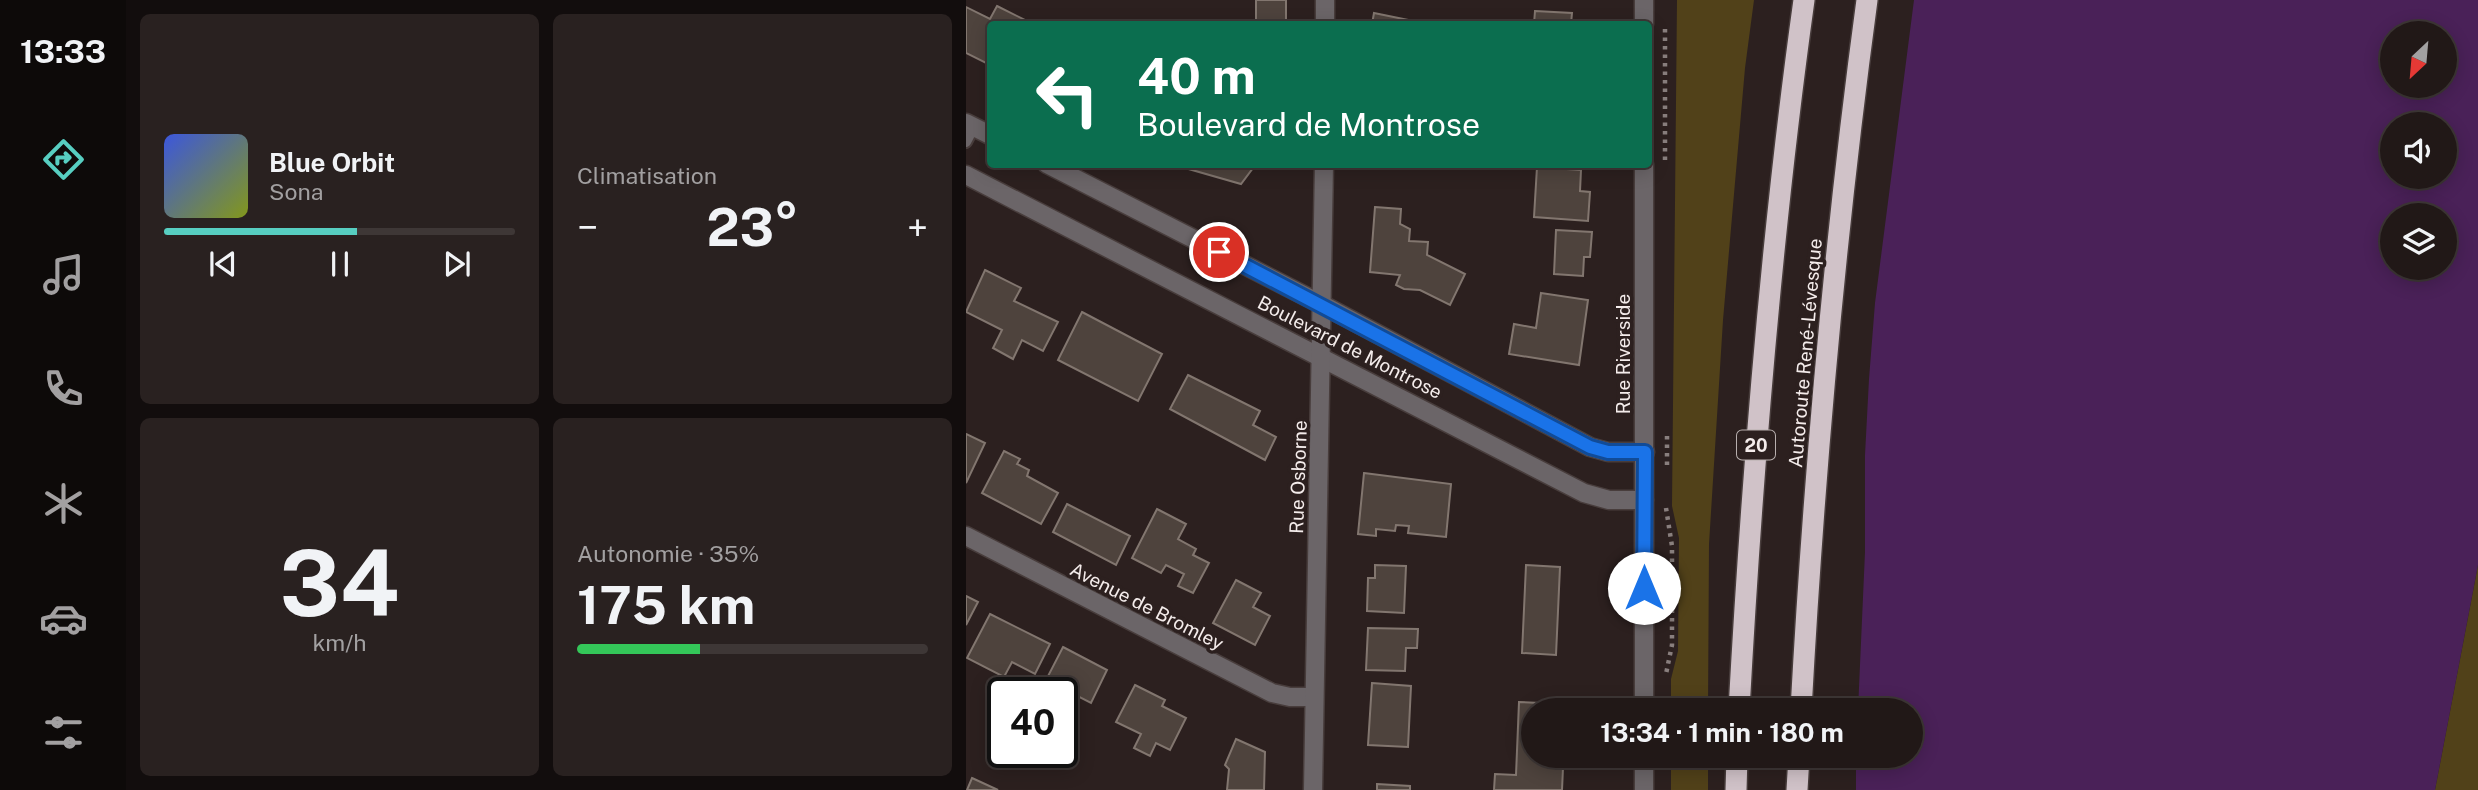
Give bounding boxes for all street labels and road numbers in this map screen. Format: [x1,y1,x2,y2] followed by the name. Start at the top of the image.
[1784,237,1826,469] street label: Autoroute René-Lévesque
[1254,291,1446,403] street label: Boulevard de Montrose
[1612,294,1634,414] street label: Rue Riverside
[1285,420,1311,534] street label: Rue Osborne
[1737,430,1775,460] road number: 20
[1067,558,1227,654] street label: Avenue de Bromley

